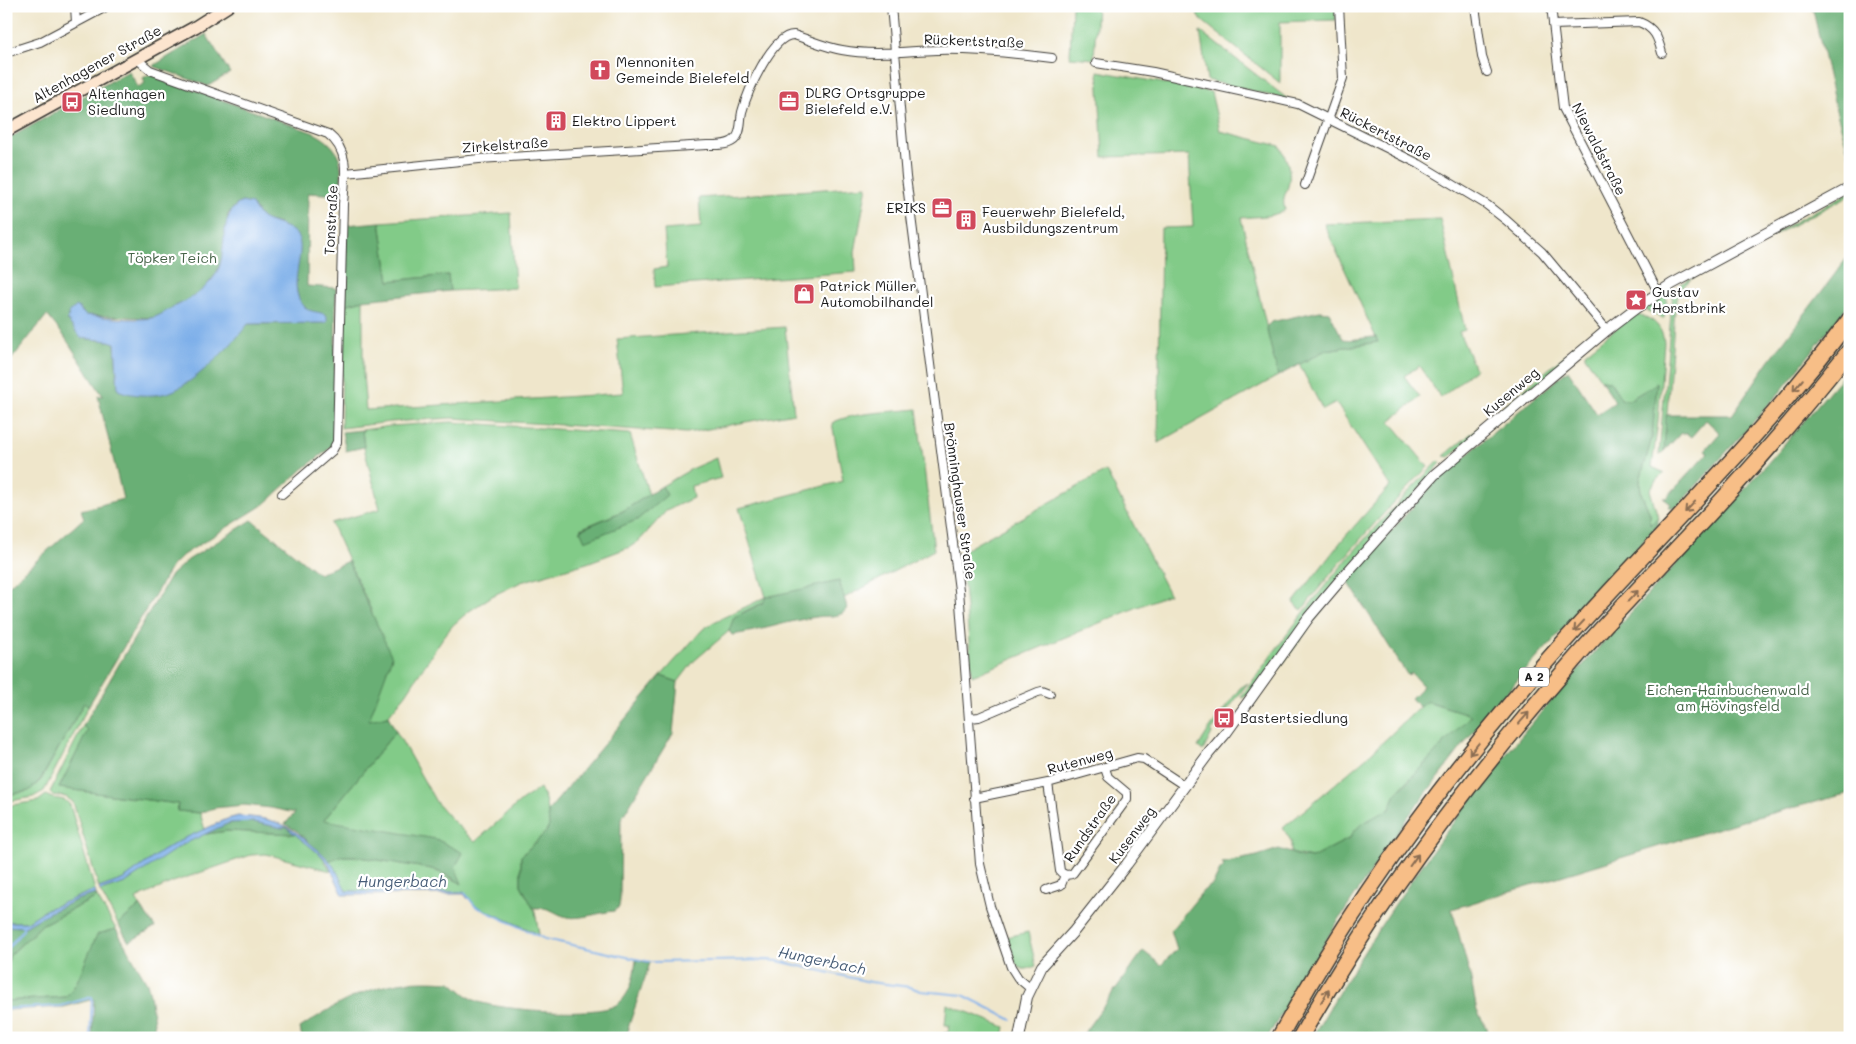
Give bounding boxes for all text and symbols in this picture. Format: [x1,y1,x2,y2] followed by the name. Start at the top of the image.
[29,20,165,107] street label: Altenhagener Straße
[924,29,1025,52] street label: Rückertstraße
[616,52,749,87] place label: Mennoniten Gemeinde Bielefeld
[588,58,612,82] church icon: Mennoniten Gemeinde Bielefeld
[805,83,926,118] place label: DLRG Ortsgruppe Bielefeld e.V.
[88,84,165,119] place label: Altenhagen Siedlung
[777,89,801,113] office icon: DLRG Ortsgruppe Bielefeld e.V.
[60,90,84,114] bus stop icon: Altenhagen Siedlung
[1568,99,1631,198] street label: Niewaldstraße
[1337,102,1435,165] street label: Rückertstraße
[544,109,568,133] building icon: Elektro Lippert
[572,111,676,130] place label: Elektro Lippert
[461,132,549,157] street label: Zirkelstraße
[319,184,342,255] street label: Tonstraße
[930,196,954,220] office icon: ERIKS
[886,198,926,217] place label: ERIKS
[982,202,1125,237] place label: Feuerwehr Bielefeld, Ausbildungszentrum
[954,208,978,232] building icon: Feuerwehr Bielefeld, Ausbildungszentrum
[127,248,217,267] park label: Töpker Teich
[820,276,933,311] place label: Patrick Müller Automobilhandel
[792,282,816,306] shop icon: Patrick Müller Automobilhandel
[1652,282,1726,317] place label: Gustav Horstbrink
[1624,288,1648,312] place icon: Gustav Horstbrink
[1479,363,1542,420] street label: Kusenweg
[1792,378,1803,391] one-way arrow
[940,421,981,581] street label: Brönninghauser Straße
[1684,500,1696,513] one-way arrow
[1627,590,1638,603] one-way arrow
[1573,619,1585,632] one-way arrow
[1519,668,1549,686] road number: A 2
[1647,680,1809,715] park label: Eichen-Hainbuchenwald am Hövingsfeld
[1212,706,1236,730] bus stop icon: Bastertsiedlung
[1240,708,1348,727] place label: Bastertsiedlung
[1518,711,1530,724] one-way arrow
[1468,742,1479,755] one-way arrow
[1045,743,1115,778] street label: Rutenweg
[1059,790,1120,866] street label: Rundstraße
[1104,802,1159,867] street label: Kusenweg
[1409,853,1419,867] one-way arrow
[358,871,446,891] water label: Hungerbach
[777,941,868,979] water label: Hungerbach
[1321,989,1331,1003] one-way arrow

